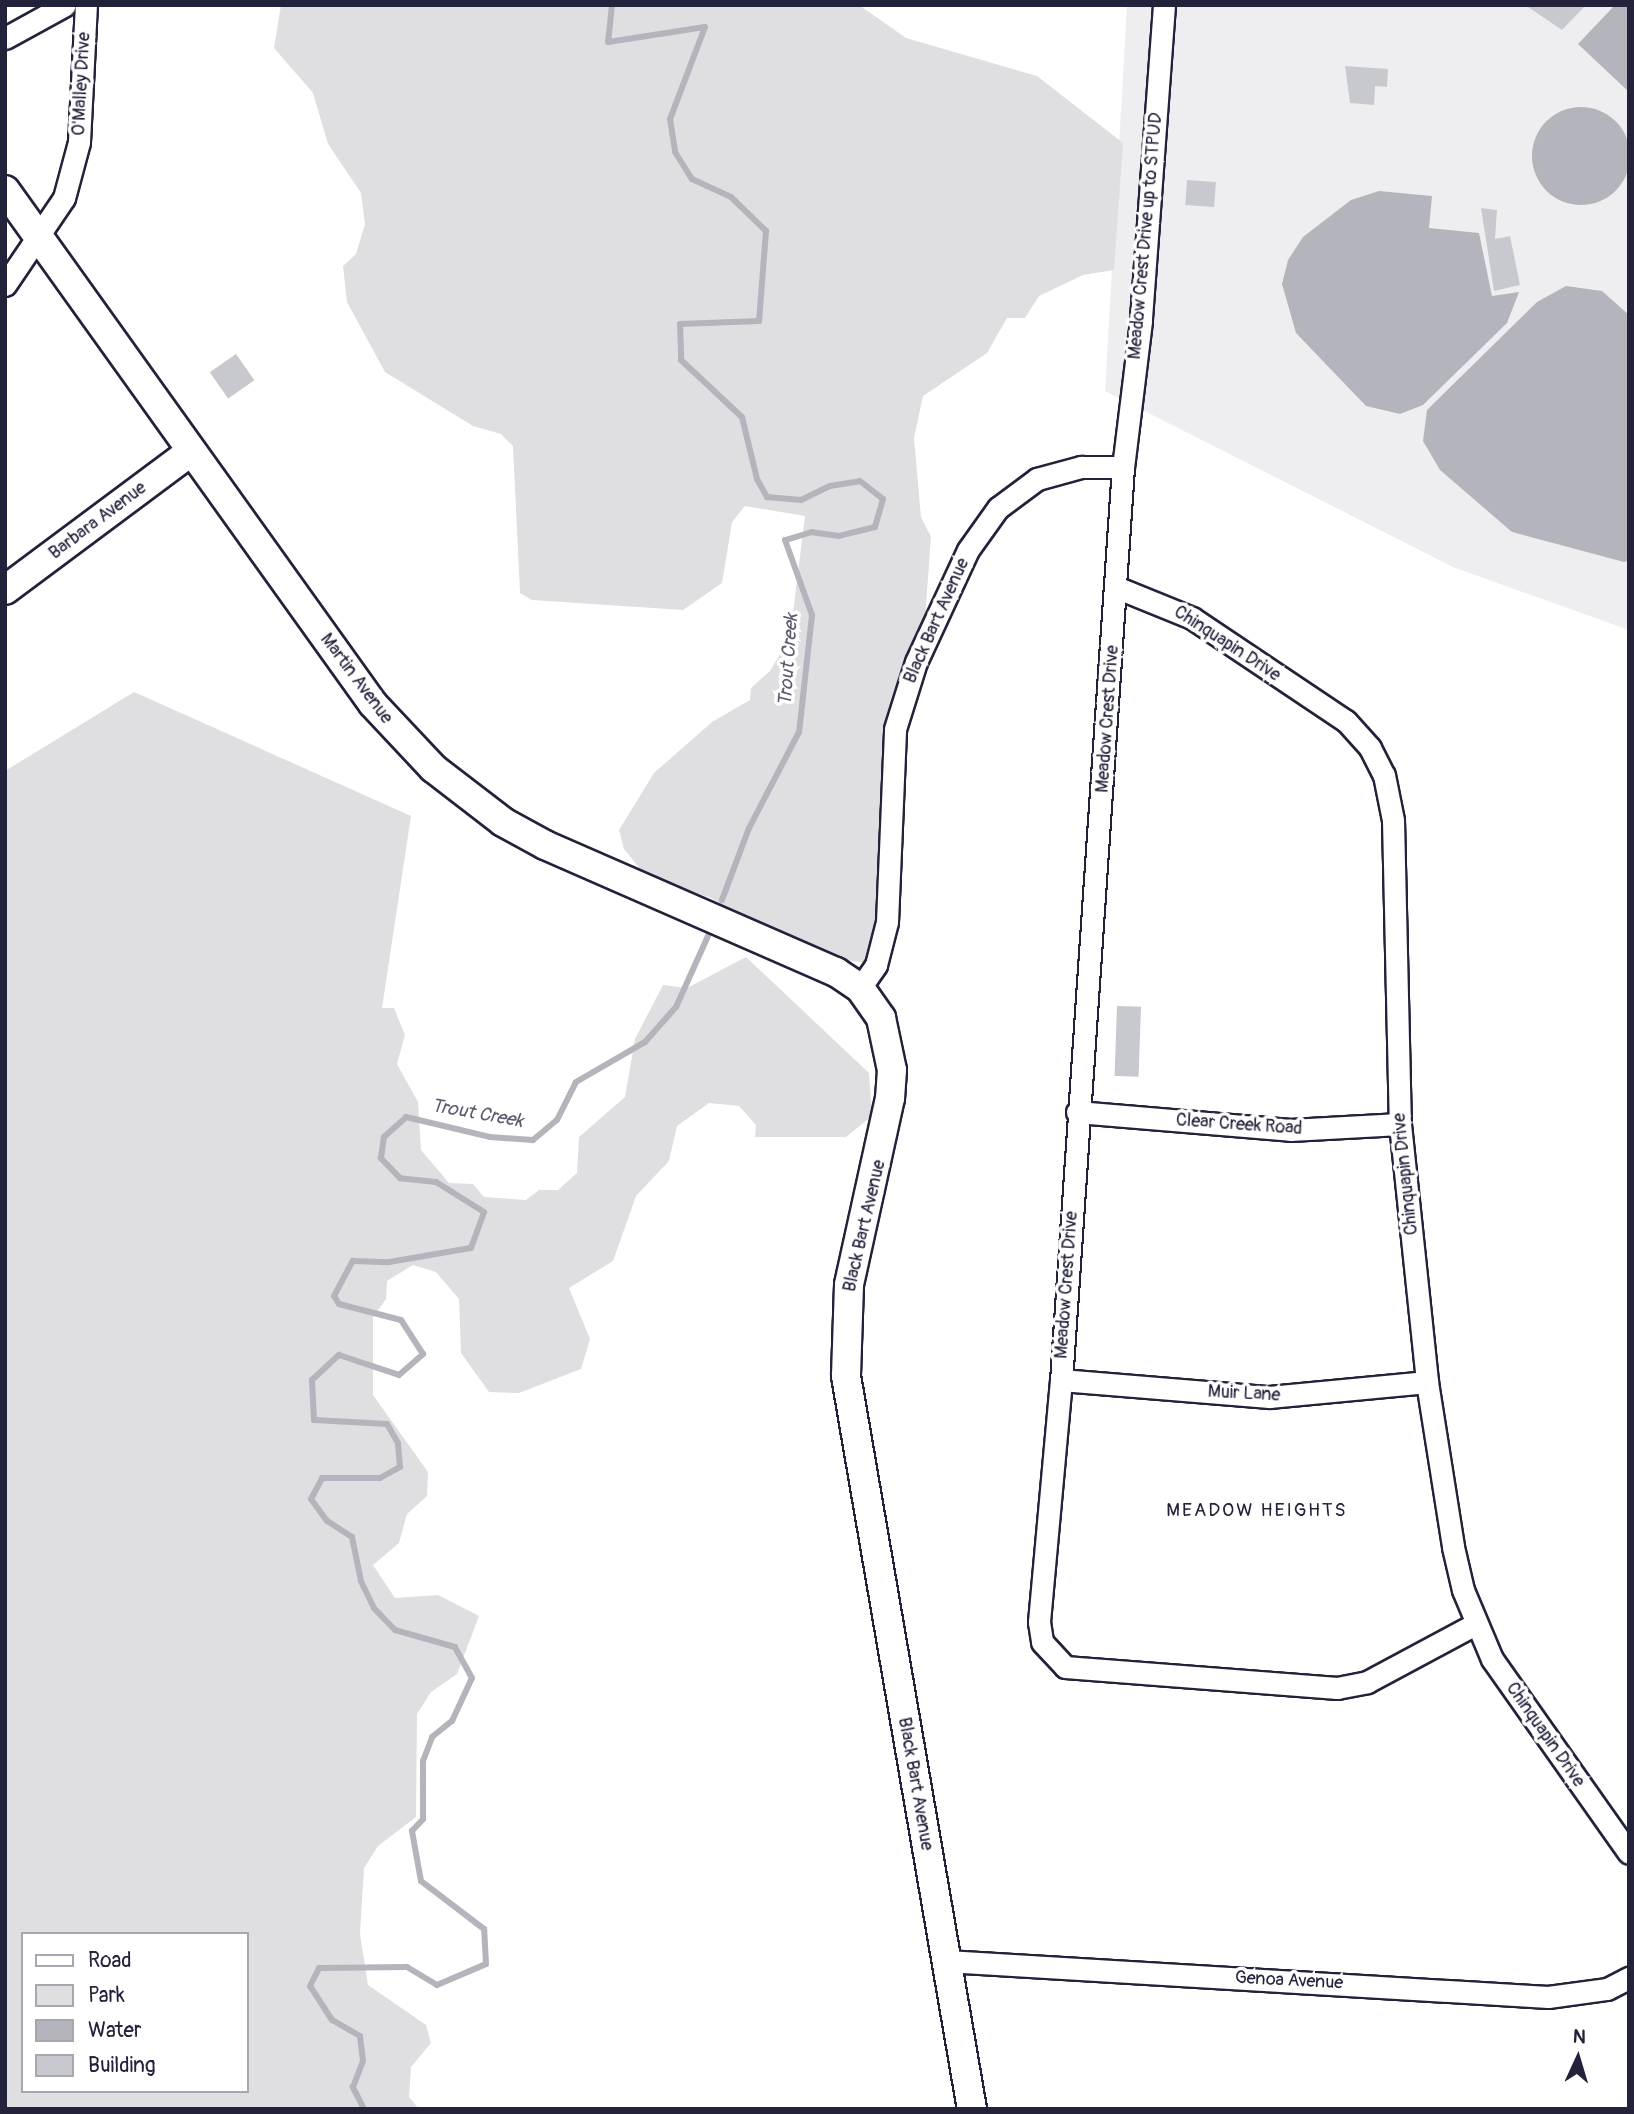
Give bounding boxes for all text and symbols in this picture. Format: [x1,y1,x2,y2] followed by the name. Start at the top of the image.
[68,32,96,136] street label: O'Malley Drive
[1124,112,1168,360] street label: Meadow Crest Drive up to STPUD
[45,477,151,565] street label: Barbara Avenue
[900,555,974,687] street label: Black Bart Avenue
[1170,601,1284,687] street label: Chinquapin Drive
[774,613,804,707] water label: Trout Creek
[315,630,397,728] street label: Martin Avenue
[1092,644,1124,794] street label: Meadow Crest Drive
[429,1095,525,1133] water label: Trout Creek
[1175,1110,1303,1140] street label: Clear Creek Road
[1389,1112,1423,1236] street label: Chinquapin Drive
[839,1158,891,1294] street label: Black Bart Avenue
[1051,1210,1083,1360] street label: Meadow Crest Drive
[1207,1381,1281,1407] street label: Muir Lane
[1168,1500,1346,1522] district label: MEADOW HEIGHTS
[1501,1678,1589,1792] street label: Chinquapin Drive
[893,1716,937,1852] street label: Black Bart Avenue
[21,1932,248,2093] legend
[88,1947,132,1974] text: Road
[1234,1967,1344,1995] street label: Genoa Avenue
[88,1982,125,2009] text: Park
[88,2017,141,2044] text: Water
[1543,2023,1613,2093] north arrow
[1572,2025,1587,2049] text: N
[88,2052,155,2079] text: Building

